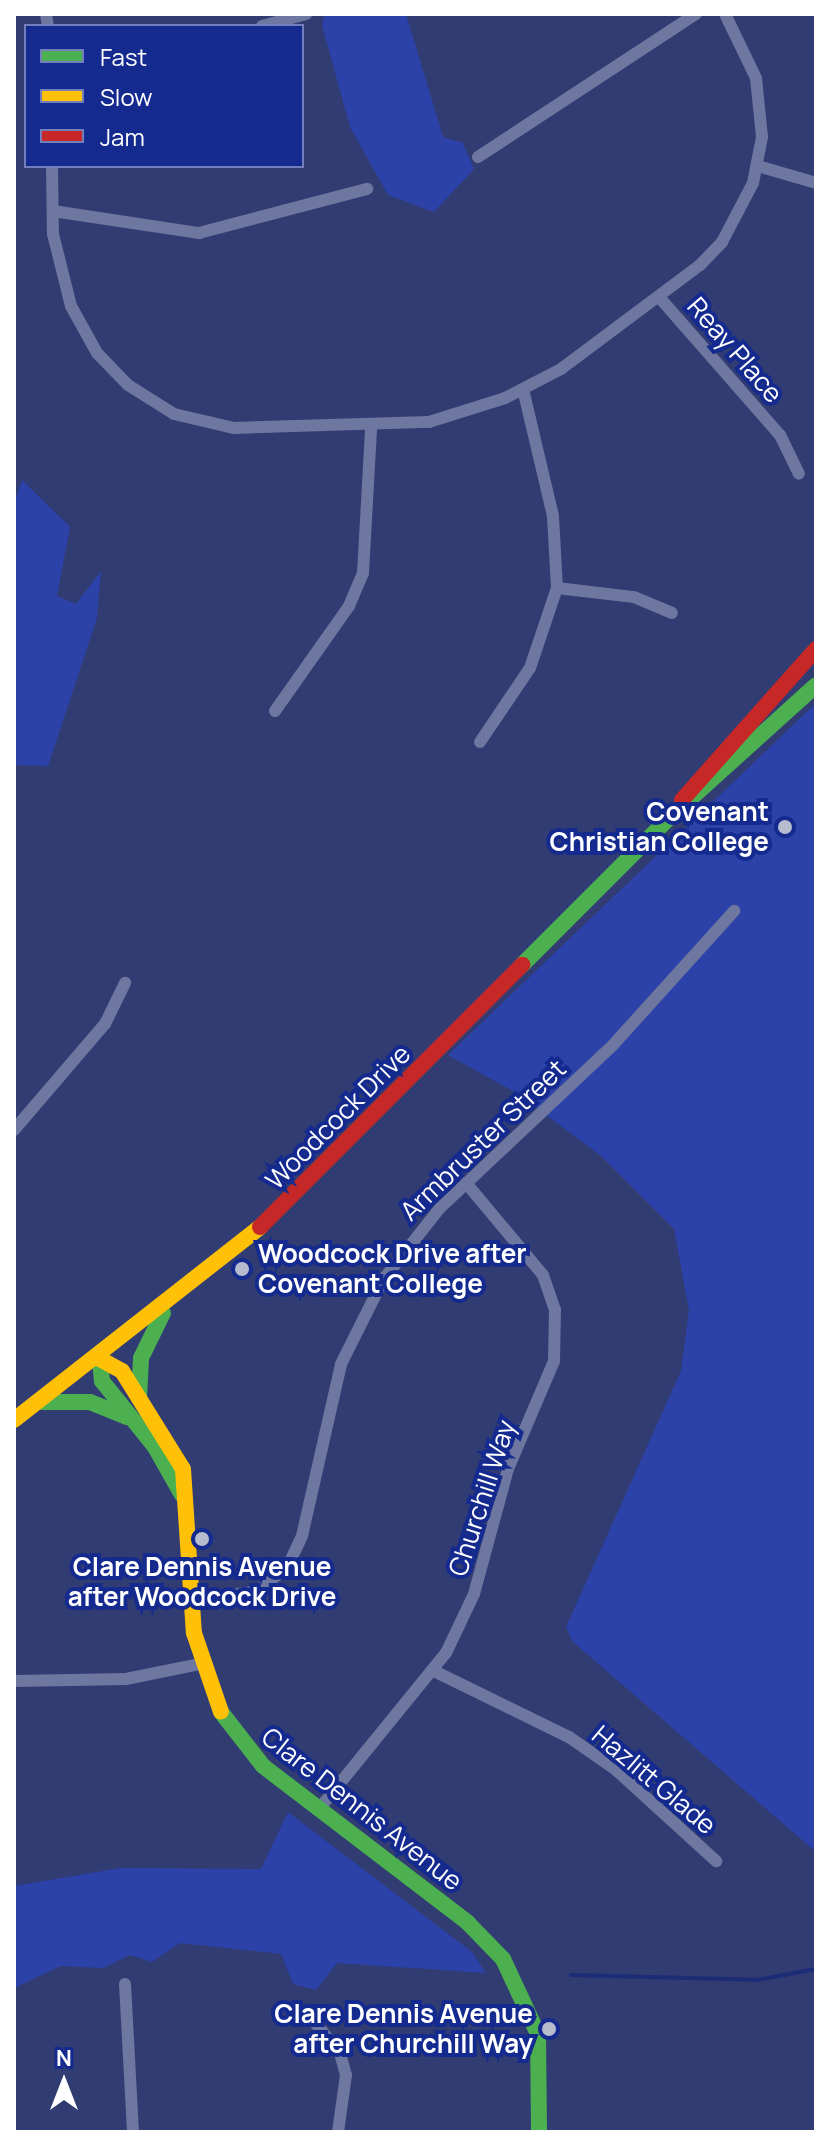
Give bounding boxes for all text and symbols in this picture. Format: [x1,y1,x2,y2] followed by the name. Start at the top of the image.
[24,24,304,168] legend
[100,40,147,73] text: Fast
[100,80,153,113] text: Slow
[100,120,145,153] text: Jam
[681,291,789,409] street label: Reay Place
[550,796,769,858] place label: Covenant Christian College
[776,818,794,836] marker: Covenant Christian College
[259,1038,417,1196] street label: Woodcock Drive
[394,1053,572,1227] street label: Armbruster Street
[258,1238,527,1300] place label: Woodcock Drive after Covenant College
[233,1260,251,1278] marker: Woodcock Drive after Covenant College
[442,1416,522,1580] street label: Churchill Way
[193,1530,211,1548] marker: Clare Dennis Avenue after Woodcock Drive
[68,1551,336,1612] place label: Clare Dennis Avenue after Woodcock Drive
[586,1719,722,1841] street label: Hazlitt Glade
[256,1721,468,1897] street label: Clare Dennis Avenue
[274,1998,533,2060] place label: Clare Dennis Avenue after Churchill Way
[540,2020,558,2038] marker: Clare Dennis Avenue after Churchill Way
[24,2042,104,2122] north arrow
[56,2043,72,2073] text: N

